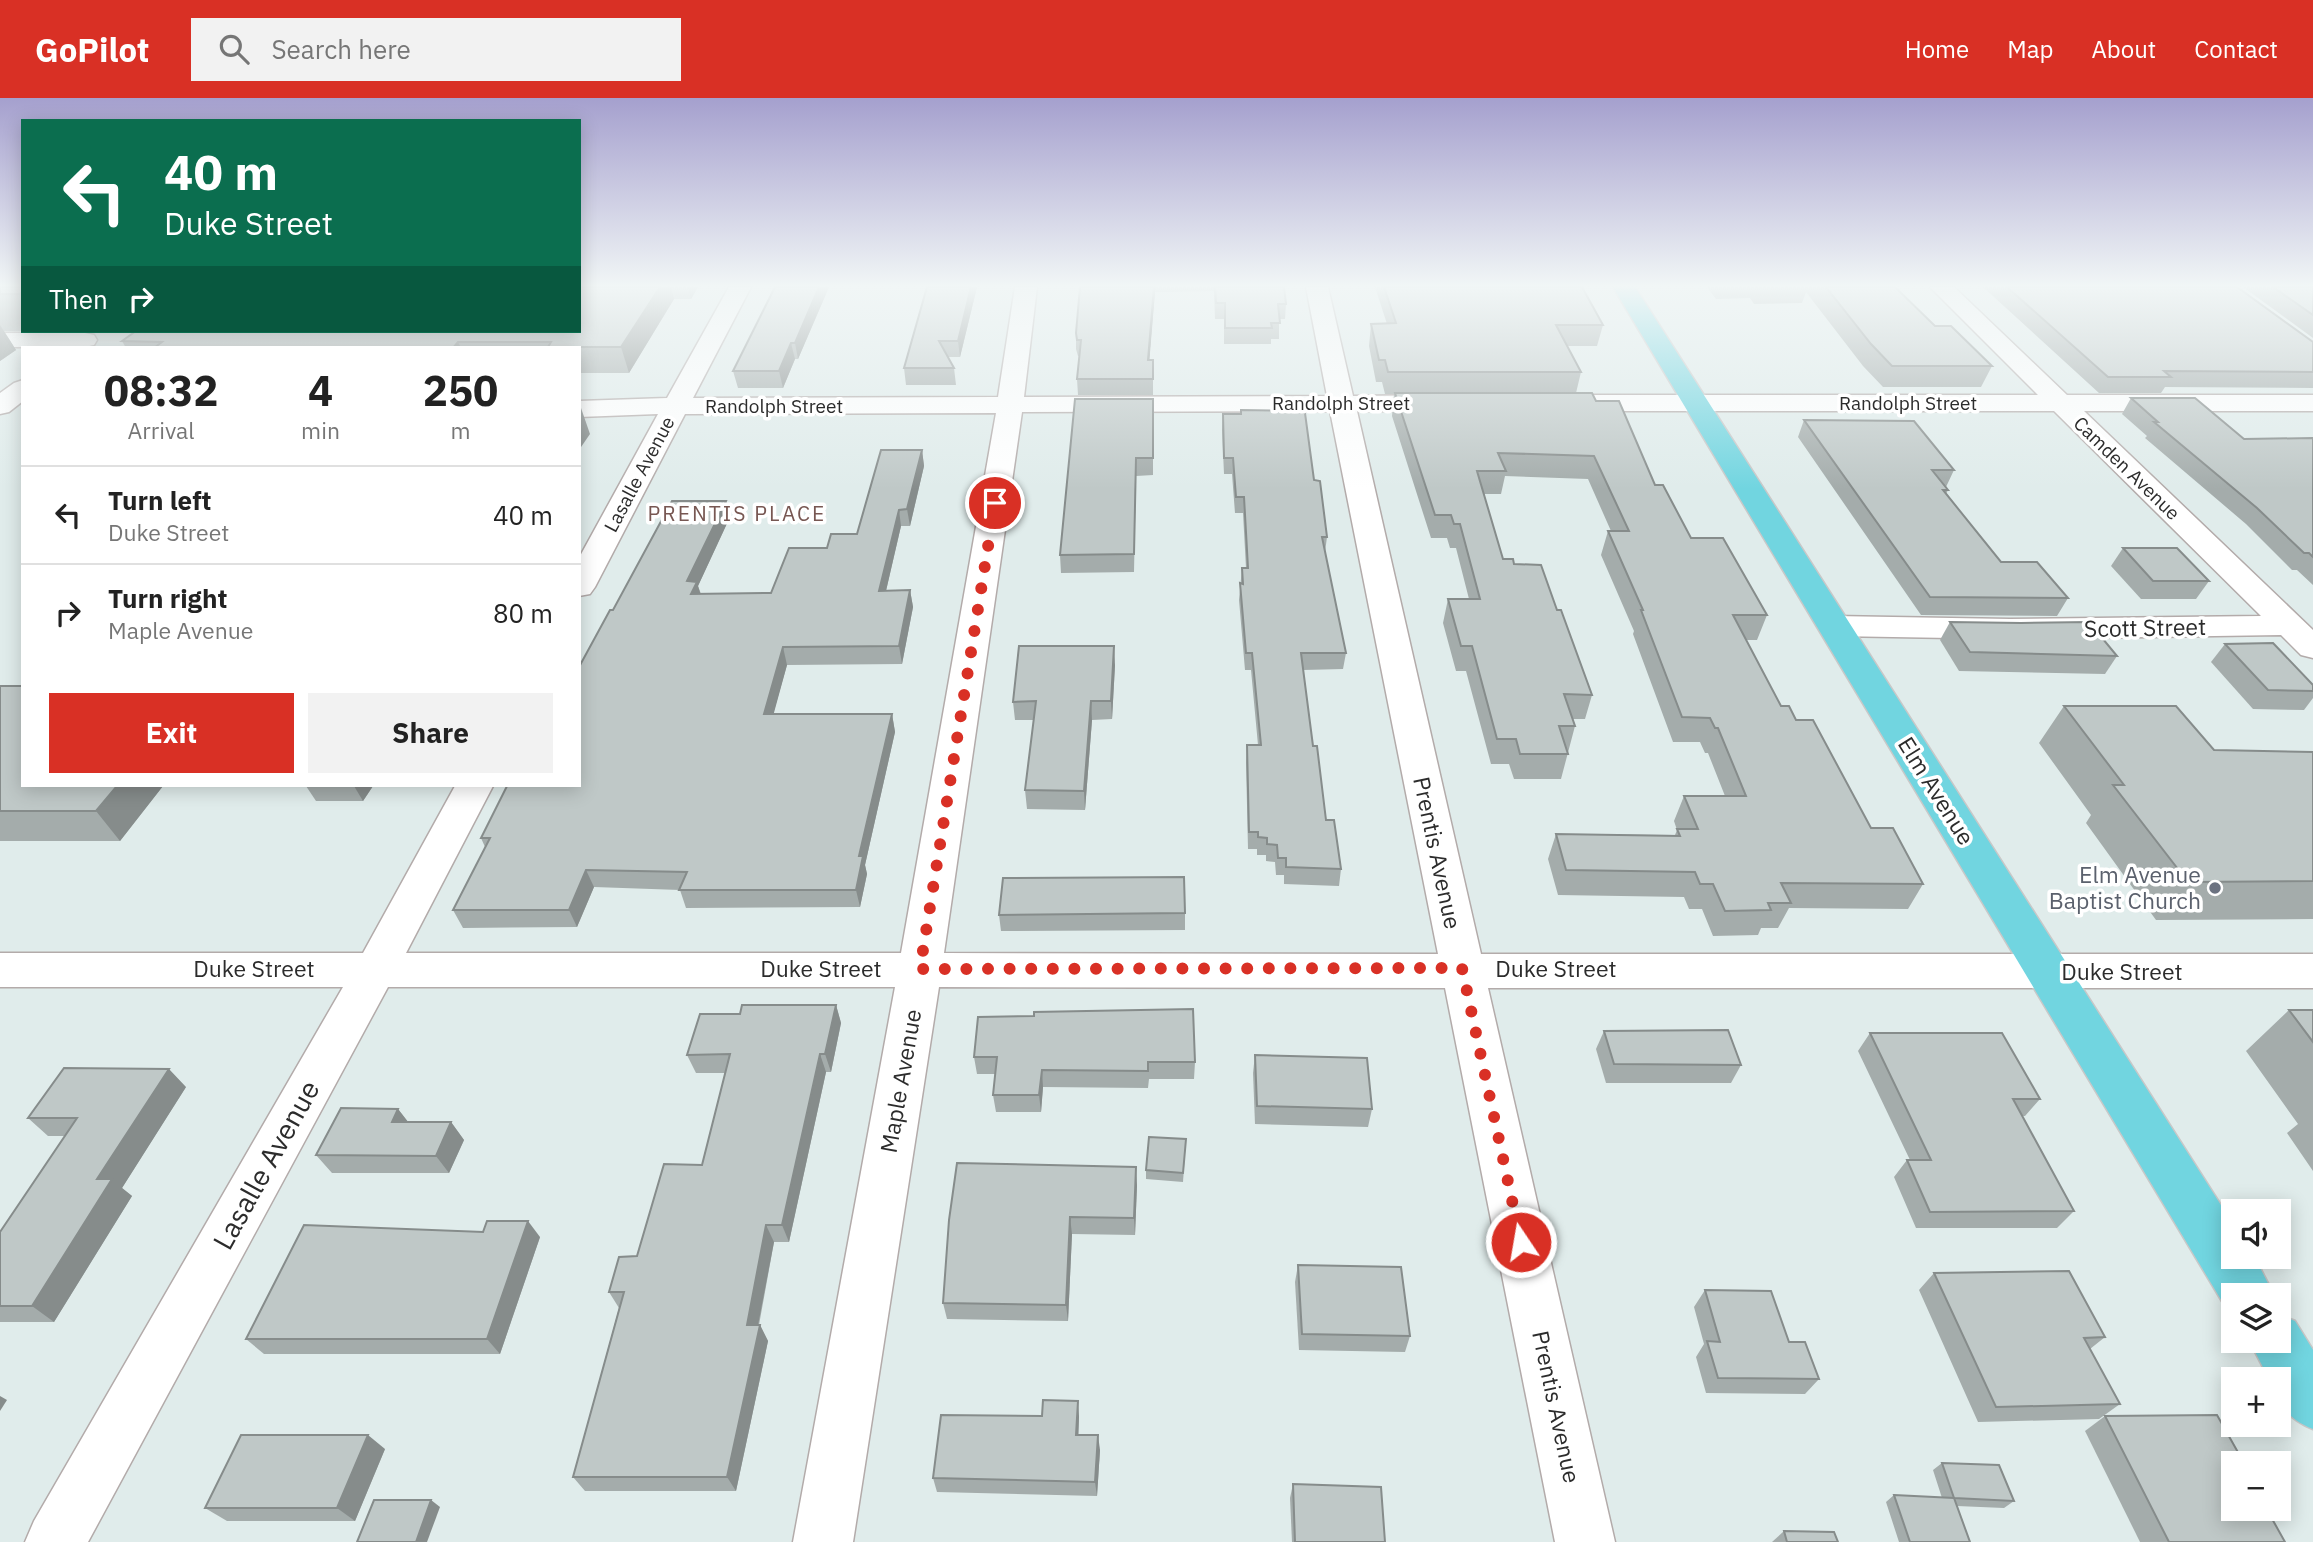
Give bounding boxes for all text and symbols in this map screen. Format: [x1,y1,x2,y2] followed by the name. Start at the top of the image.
[191,18,681,81] search box
[35,28,149,71] text: GoPilot
[215,30,253,68] icon: search
[271,32,411,66] text: Search here
[1905,33,1969,65] text: Home
[2007,33,2053,65] text: Map
[2091,33,2156,65] text: About
[2194,33,2278,65] text: Contact
[164,140,278,203] text: 40 m
[49,147,140,238] icon: left
[164,202,333,244] text: Duke Street
[122,280,160,318] icon: right
[49,282,108,316] text: Then
[104,363,218,418] text: 08:32
[308,363,333,418] text: 4
[423,363,498,418] text: 250
[1272,391,1410,415] street label: Randolph Street
[1839,391,1977,415] street label: Randolph Street
[705,394,843,418] street label: Randolph Street
[2069,411,2185,525] street label: Camden Avenue
[598,412,680,536] street label: Lasalle Avenue
[128,415,195,445] text: Arrival
[301,415,340,445] text: min
[450,415,471,445] text: m
[965,473,1025,533] pin
[108,483,211,517] text: Turn left
[976,484,1014,522] icon: arrive
[49,496,87,534] icon: left
[493,498,553,532] text: 40 m
[648,499,826,527] district label: PRENTIS PLACE
[108,517,229,547] text: Duke Street
[108,581,227,615] text: Turn right
[49,594,87,632] icon: right
[493,596,553,630] text: 80 m
[2084,611,2206,643] street label: Scott Street
[108,615,253,645] text: Maple Avenue
[49,693,294,773] button: Exit
[308,693,553,773] button: Share
[1892,731,1982,850] street label: Elm Avenue
[1407,774,1469,932] street label: Prentis Avenue
[2049,859,2201,915] place label: Elm Avenue Baptist Church
[2207,880,2223,896] marker: Elm Avenue Baptist Church
[193,953,315,983] street label: Duke Street
[760,953,882,983] street label: Duke Street
[1495,953,1617,983] street label: Duke Street
[2061,956,2183,986] street label: Duke Street
[873,1007,927,1155] street label: Maple Avenue
[204,1074,327,1256] street label: Lasalle Avenue
[2221,1199,2291,1521] map controls
[2221,1199,2291,1269] button: sound
[1484,1205,1558,1279] position arrow
[2221,1283,2291,1353] button: layers
[1526,1328,1588,1486] street label: Prentis Avenue
[2221,1367,2291,1437] button: +
[2221,1451,2291,1521] button: −

